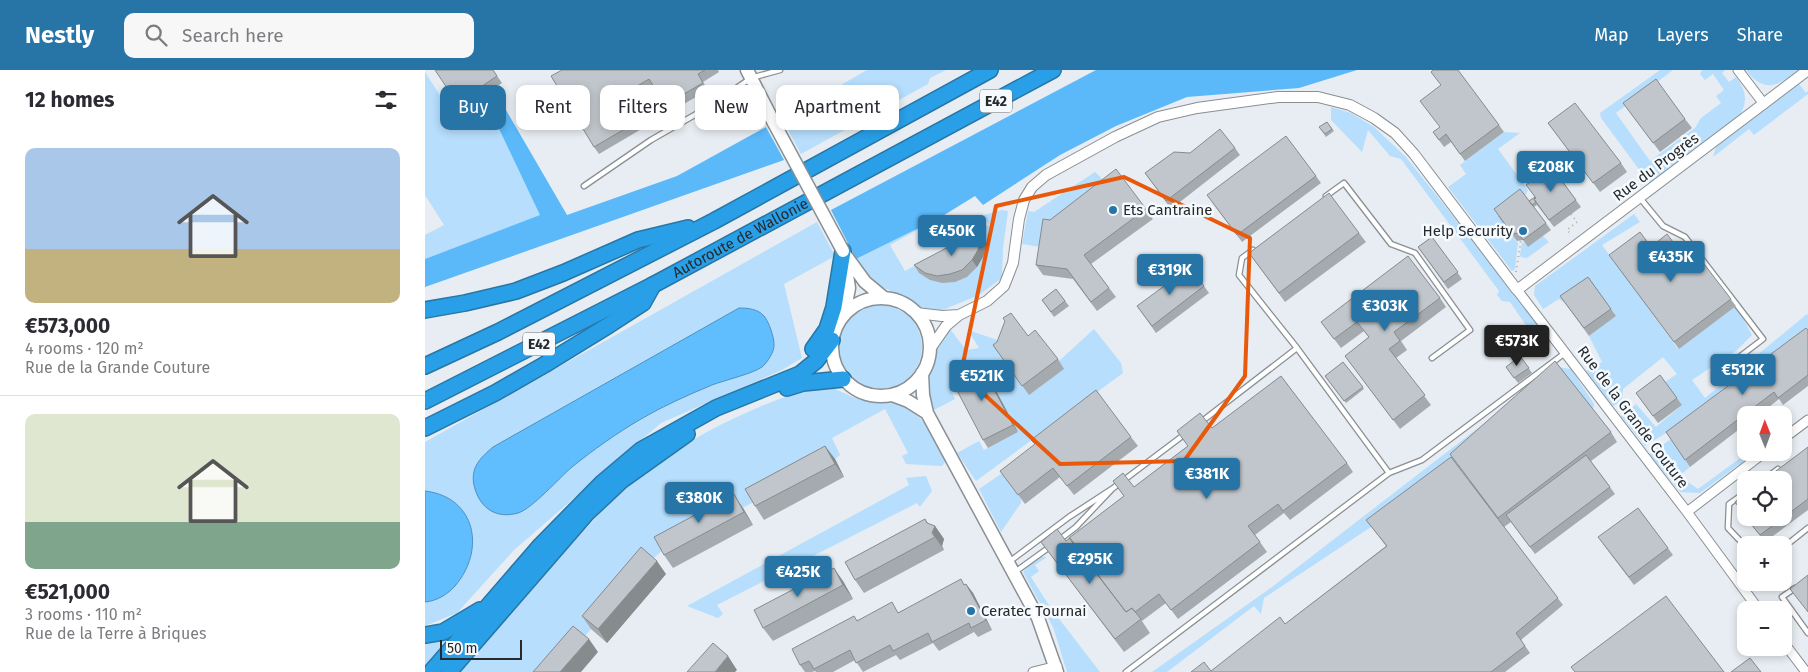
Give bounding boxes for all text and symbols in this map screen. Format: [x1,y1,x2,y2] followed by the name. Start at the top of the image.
[124,13,474,58] search box
[25,21,94,49] text: Nestly
[142,21,170,49] icon: search
[182,24,284,47] text: Search here
[1594,24,1629,46] text: Map
[1657,24,1709,46] text: Layers
[1737,24,1783,46] text: Share
[440,85,506,130] chip: Buy
[516,85,590,130] chip: Rent
[600,85,685,130] chip: Filters
[695,85,766,130] chip: New
[776,85,899,130] chip: Apartment
[372,86,400,114] icon: filters
[25,87,114,113] text: 12 homes
[980,90,1012,112] road number: E42
[1610,129,1702,205] street label: Rue du Progrès
[1516,150,1586,193] pin: €208K
[1528,157,1574,176] text: €208K
[168,181,258,271] icon: home
[669,194,811,282] street label: Autoroute de Wallonie
[1123,201,1212,219] place label: Ets Cantraine
[1107,204,1119,216] marker: Ets Cantraine
[917,214,987,257] pin: €450K
[929,221,975,240] text: €450K
[1423,222,1514,240] place label: Help Security
[1517,225,1529,237] marker: Help Security
[1636,240,1706,283] pin: €435K
[1649,247,1693,266] text: €435K
[1135,254,1205,296] pin: €319K
[1148,260,1192,279] text: €319K
[1350,290,1420,332] pin: €303K
[1362,296,1408,315] text: €303K
[25,313,110,339] text: €573,000
[1482,324,1552,367] pin: €573K
[1495,331,1539,350] text: €573K
[523,332,555,356] road number: E42
[25,339,144,358] text: 4 rooms · 120 m²
[1574,342,1692,492] street label: Rue de la Grande Couture
[1708,354,1778,396] pin: €512K
[25,358,210,377] text: Rue de la Grande Couture
[947,360,1017,402] pin: €521K
[1722,360,1764,379] text: €512K
[960,366,1004,385] text: €521K
[1737,406,1793,461] north arrow
[1737,406,1792,656] map controls
[168,446,258,536] icon: home
[1172,458,1242,500] pin: €381K
[1185,464,1229,483] text: €381K
[1737,471,1792,526] button: locate
[664,482,734,524] pin: €380K
[676,488,722,507] text: €380K
[1737,536,1792,591] button: +
[1055,542,1125,585] pin: €295K
[1067,549,1113,568] text: €295K
[763,556,833,598] pin: €425K
[776,562,820,581] text: €425K
[25,579,110,605] text: €521,000
[1737,601,1792,656] button: −
[981,602,1087,620] place label: Ceratec Tournai
[25,605,142,624] text: 3 rooms · 110 m²
[965,605,977,617] marker: Ceratec Tournai
[25,624,206,643] text: Rue de la Terre à Briques
[440,637,523,660] scale bar
[447,640,478,657] text: 50 m

